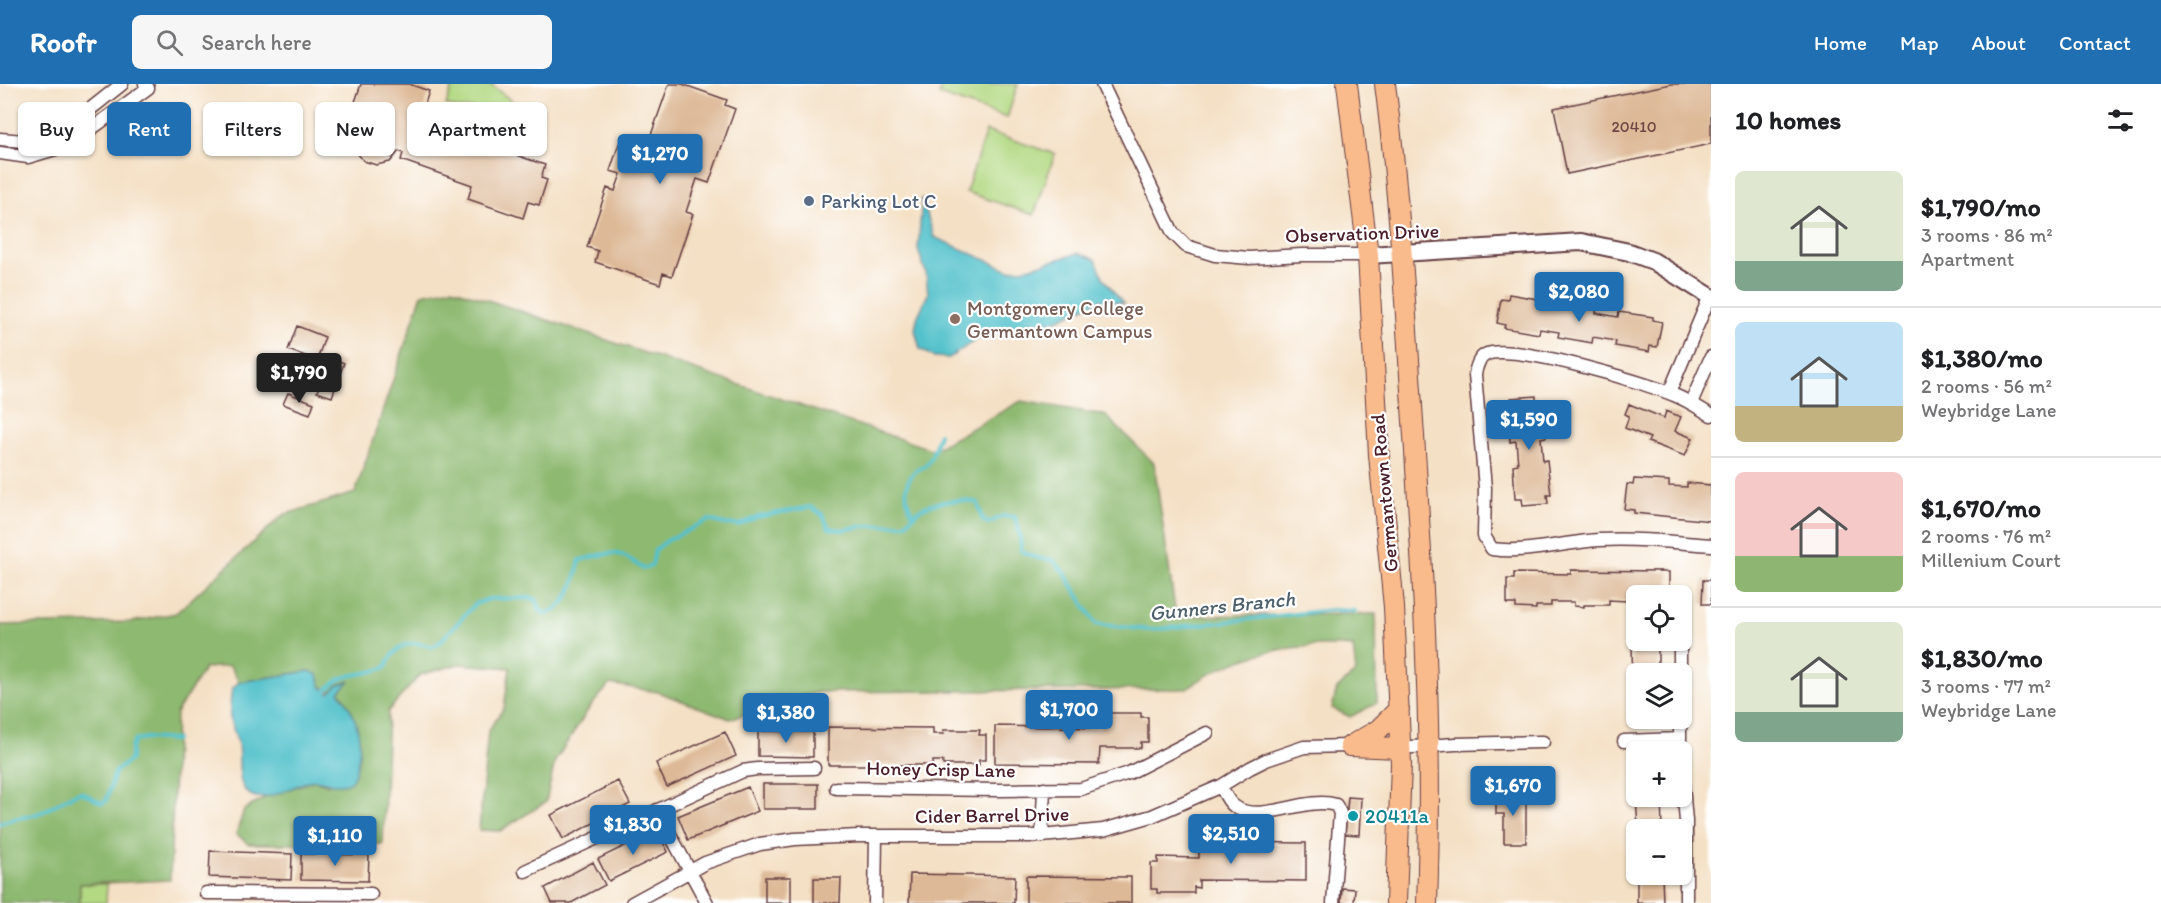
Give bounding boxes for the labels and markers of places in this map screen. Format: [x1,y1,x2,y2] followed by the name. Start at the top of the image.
[611,134,709,185] pin: $1,270
[821,189,937,213] place label: Parking Lot C
[802,194,816,208] marker: Parking Lot C
[1530,272,1628,323] pin: $2,080
[967,296,1153,343] place label: Montgomery College Germantown Campus
[948,312,962,326] marker: Montgomery College Germantown Campus
[250,353,348,404] pin: $1,790
[1480,400,1578,451] pin: $1,590
[1020,690,1118,741] pin: $1,700
[737,693,835,744] pin: $1,380
[1464,766,1562,817] pin: $1,670
[1365,804,1429,828] place label: 20411a
[584,805,682,856] pin: $1,830
[1346,809,1360,823] marker: 20411a
[1182,814,1280,865] pin: $2,510
[286,816,384,867] pin: $1,110

